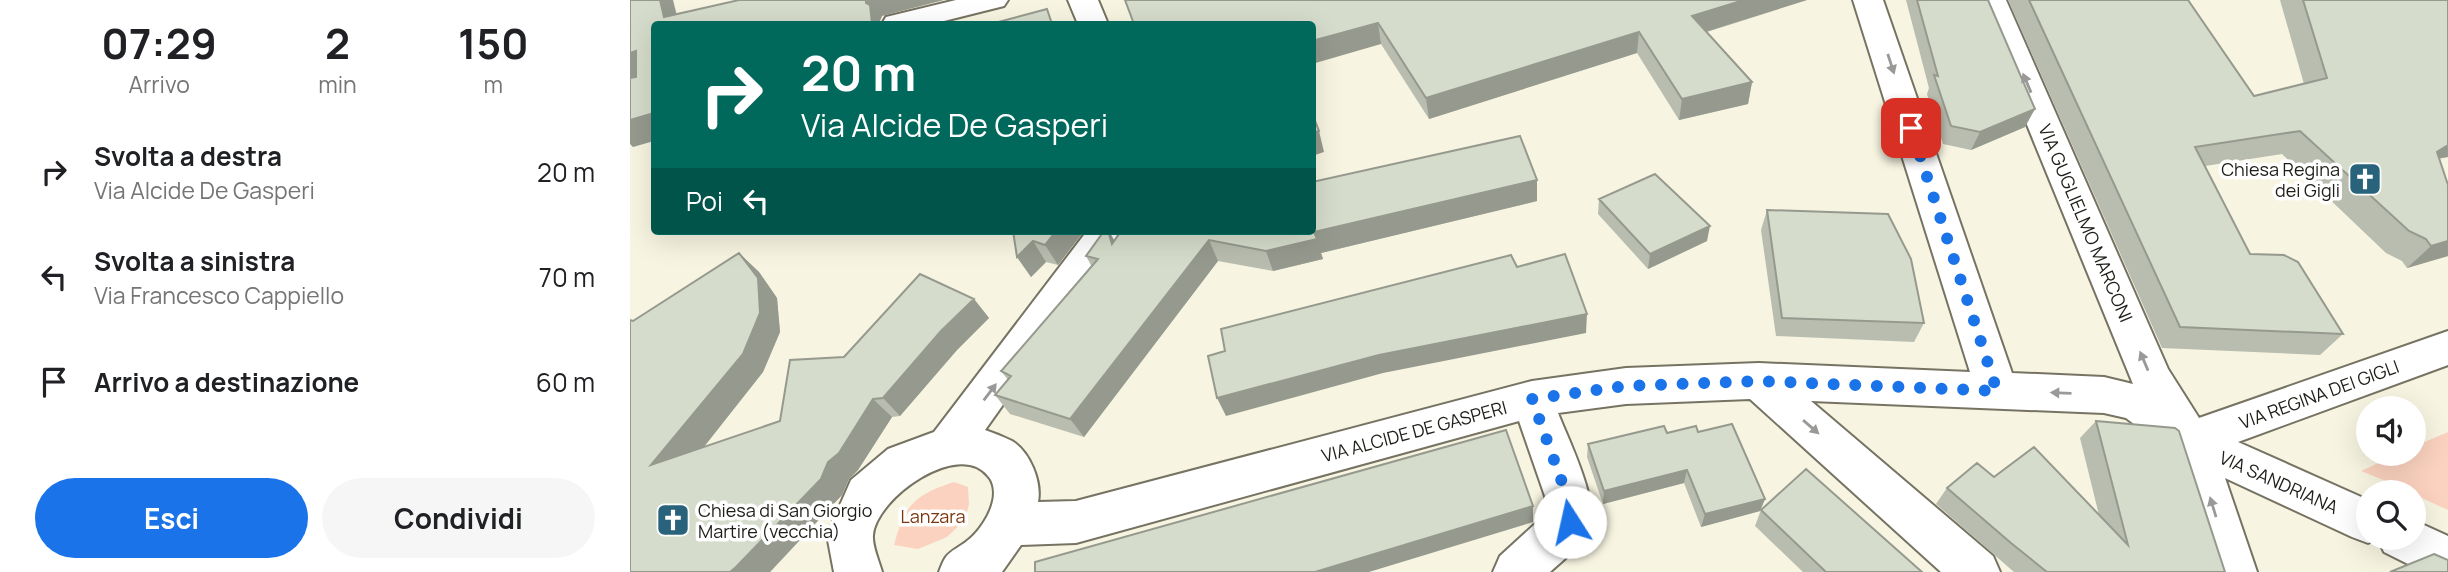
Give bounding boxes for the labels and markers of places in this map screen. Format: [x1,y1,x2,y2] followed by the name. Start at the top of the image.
[1881,98,1941,158] pin
[2221,157,2340,202] place label: Chiesa Regina dei Gigli
[2346,160,2384,198] church icon: Chiesa Regina dei Gigli
[698,498,872,543] place label: Chiesa di San Giorgio Martire (vecchia)
[654,501,692,539] church icon: Chiesa di San Giorgio Martire (vecchia)

